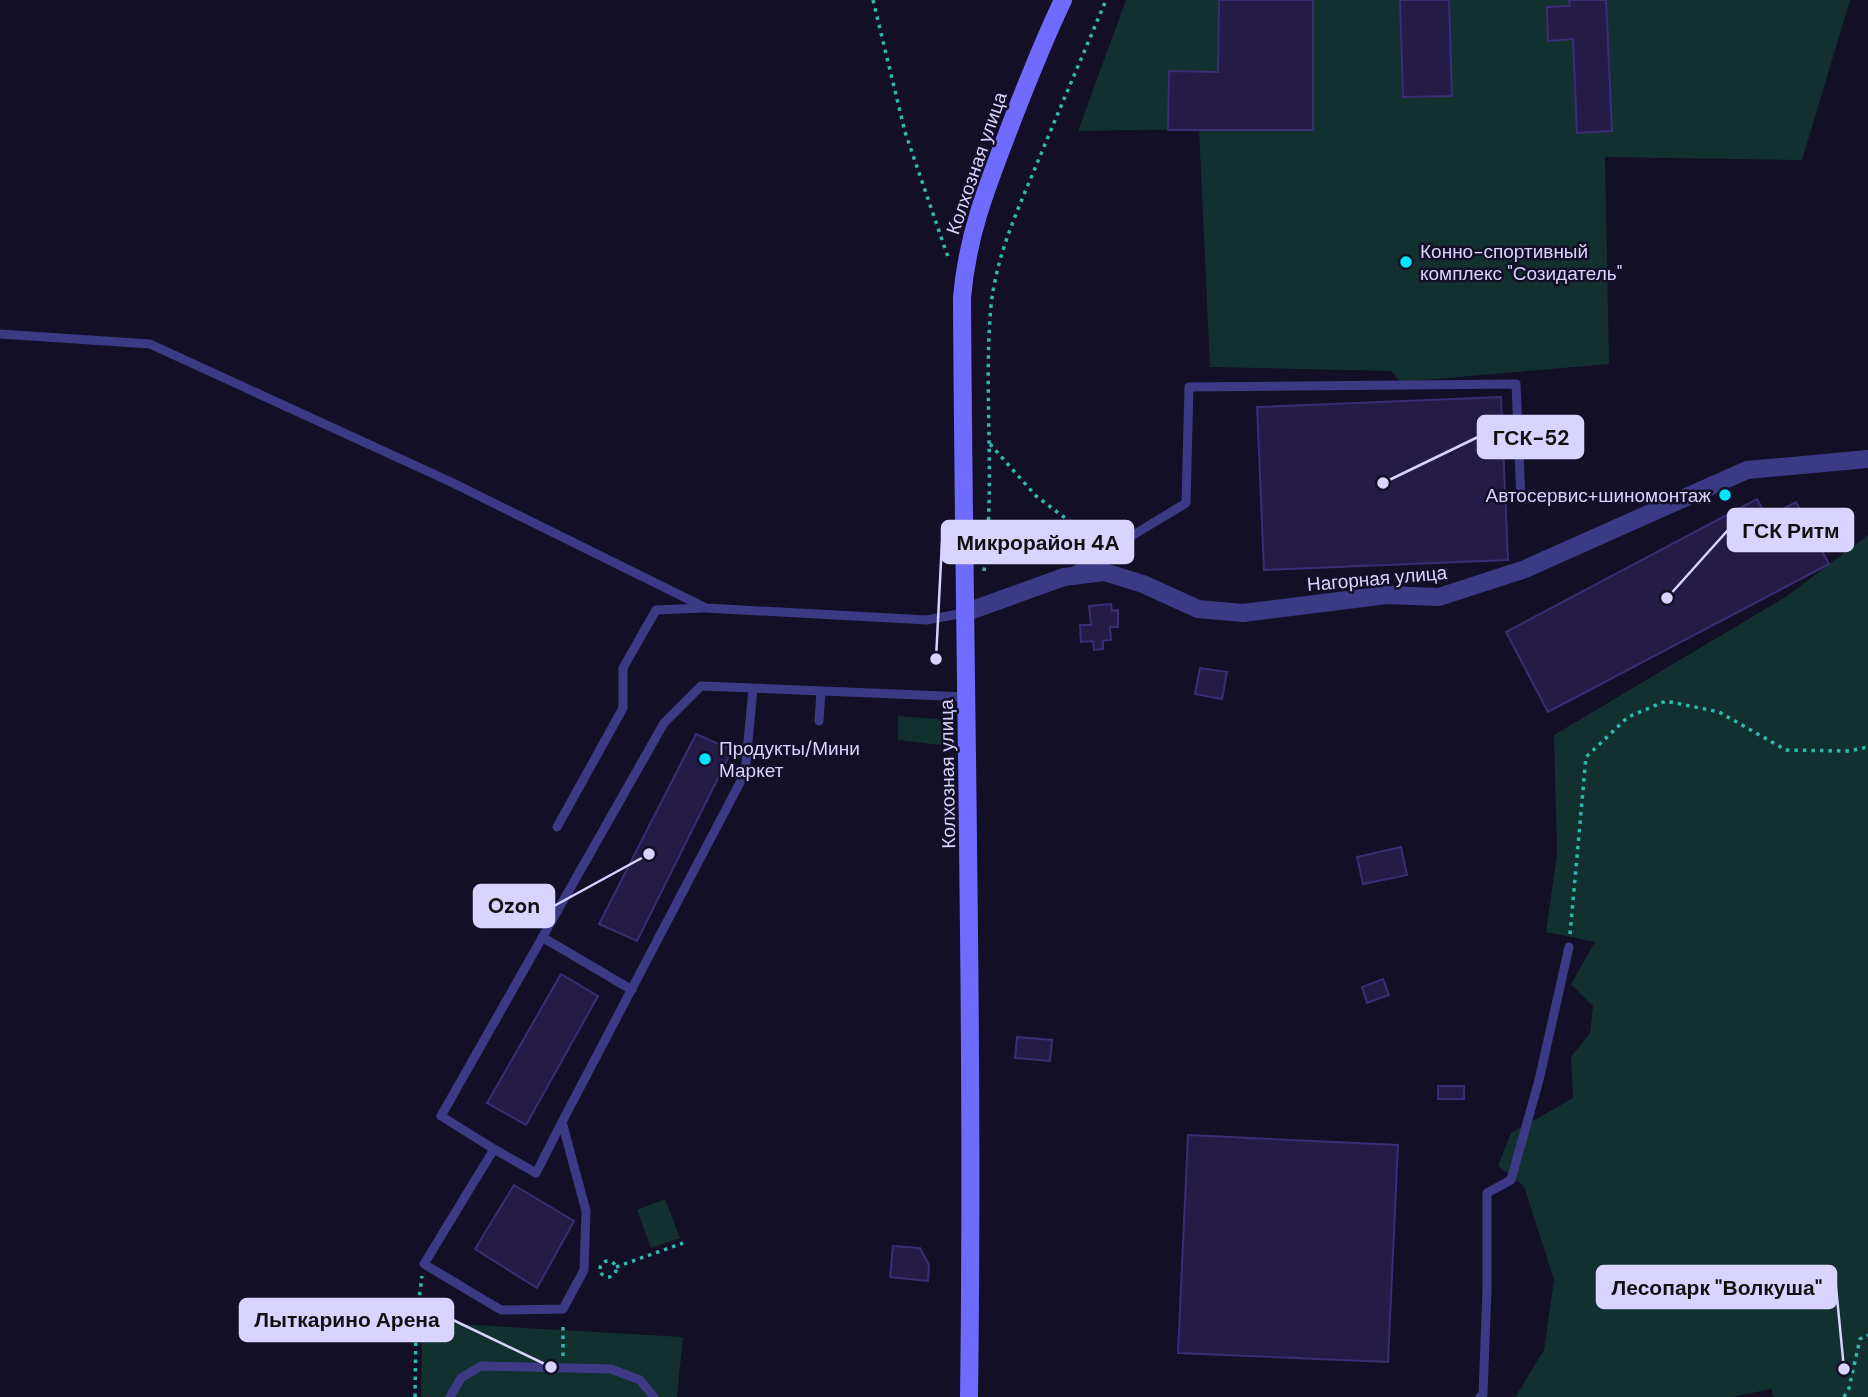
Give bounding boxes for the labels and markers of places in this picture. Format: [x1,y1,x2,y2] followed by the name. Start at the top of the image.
[1420,239,1622,286] place label: Конно-спортивный комплекс "Созидатель"
[1398,254,1414,270] marker: Конно-спортивный комплекс "Созидатель"
[1478,416,1583,458] callout: ГСК-52
[1486,483,1711,508] place label: Автосервис+шиномонтаж
[1717,487,1733,503] marker: Автосервис+шиномонтаж
[1728,509,1853,551] callout: ГСК Ритм
[942,521,1133,563] callout: Микрорайон 4А
[719,736,860,783] place label: Продукты/Мини Маркет
[697,751,713,767] marker: Продукты/Мини Маркет
[474,885,554,927] callout: Ozon
[1597,1266,1836,1308] callout: Лесопарк "Волкуша"
[240,1299,453,1341] callout: Лыткарино Арена

